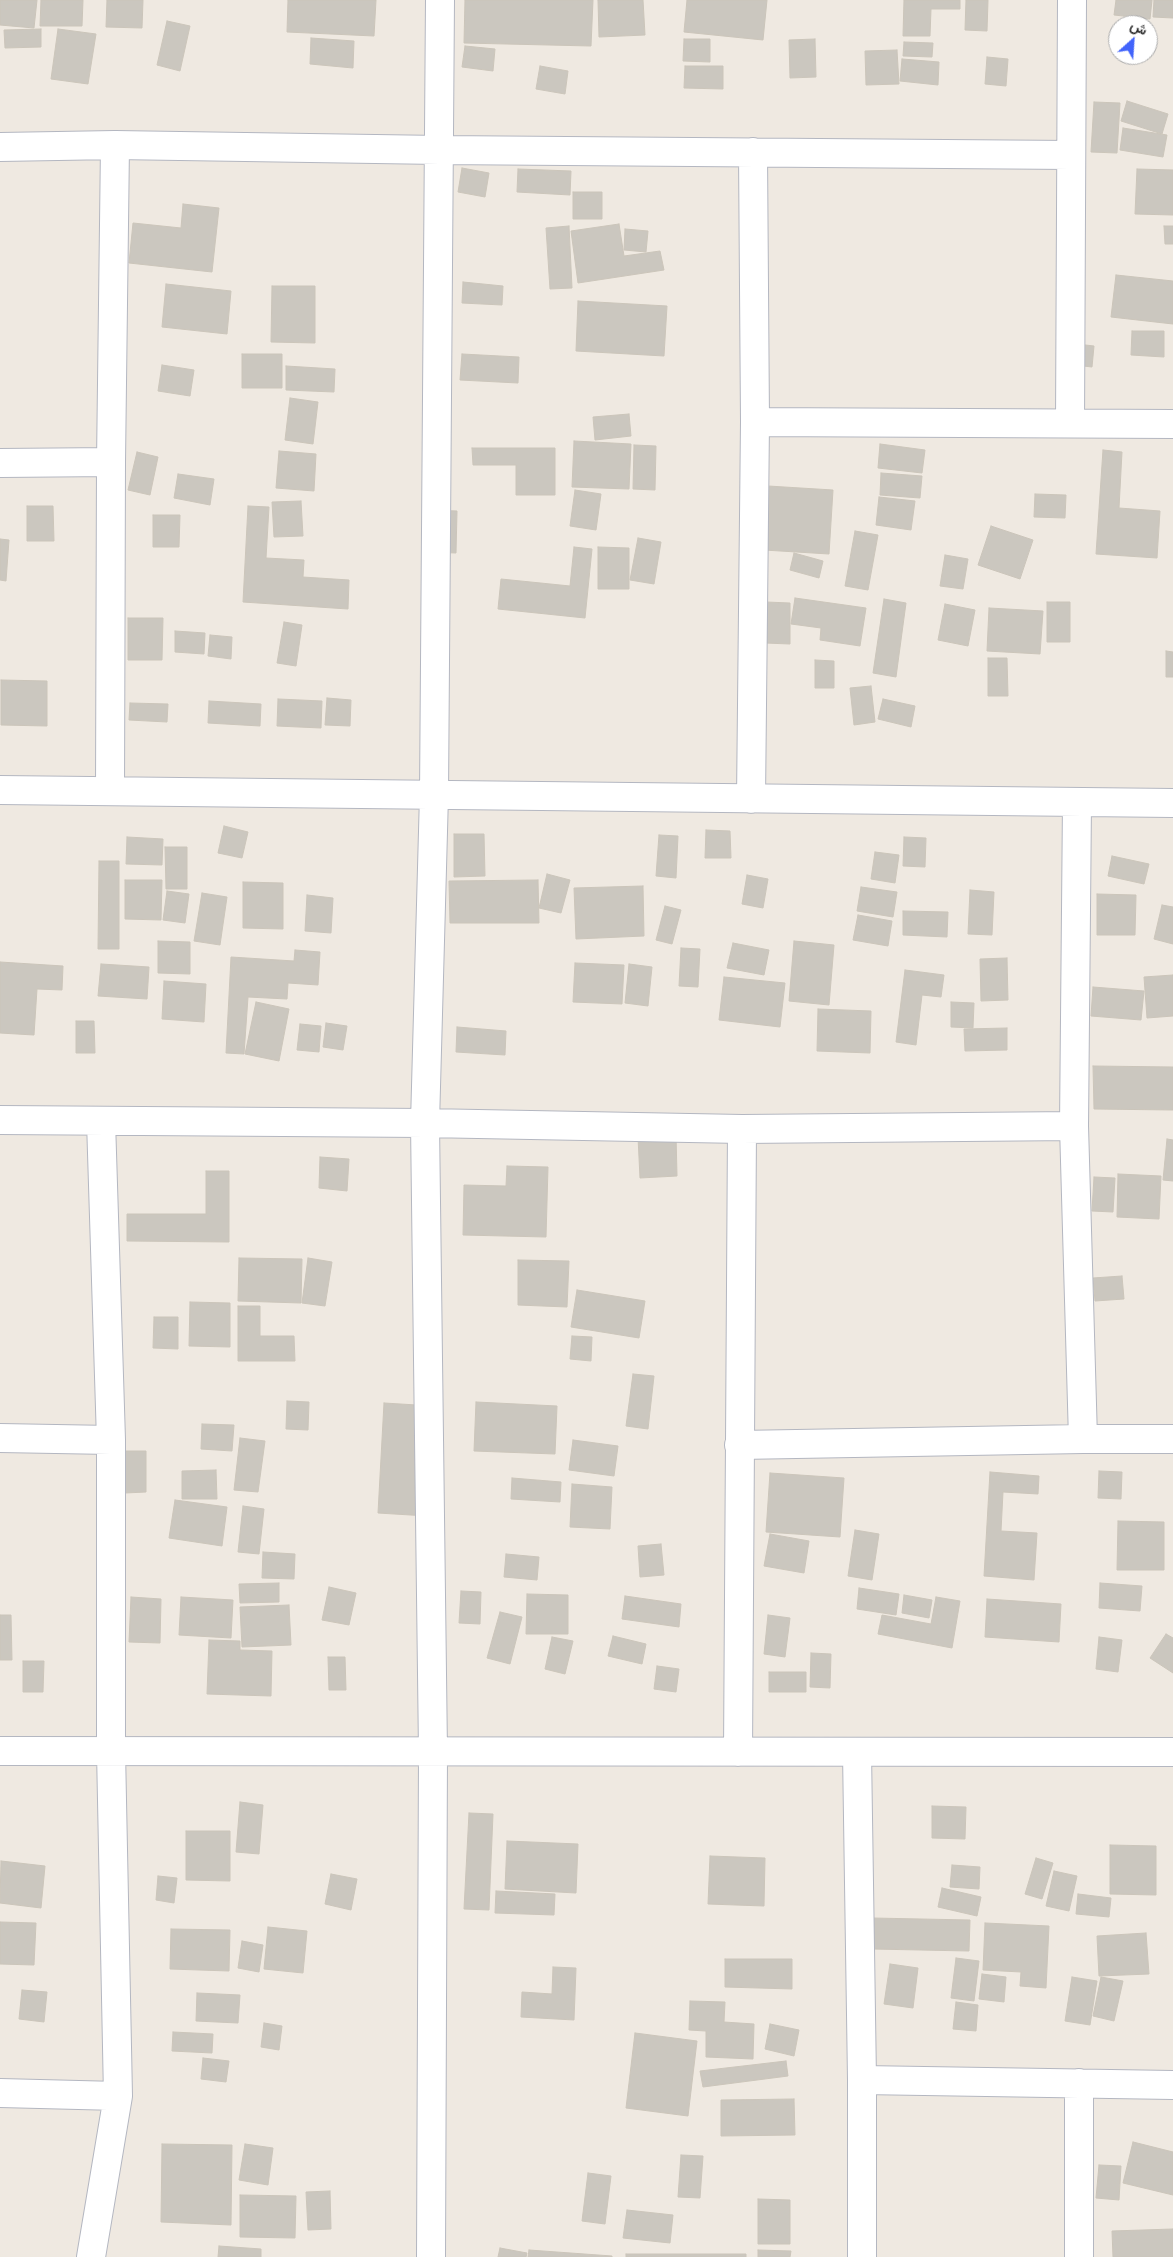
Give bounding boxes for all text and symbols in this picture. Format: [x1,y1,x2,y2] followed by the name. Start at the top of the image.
[1108,15,1158,65] north arrow
[1128,17,1150,38] text: ش

